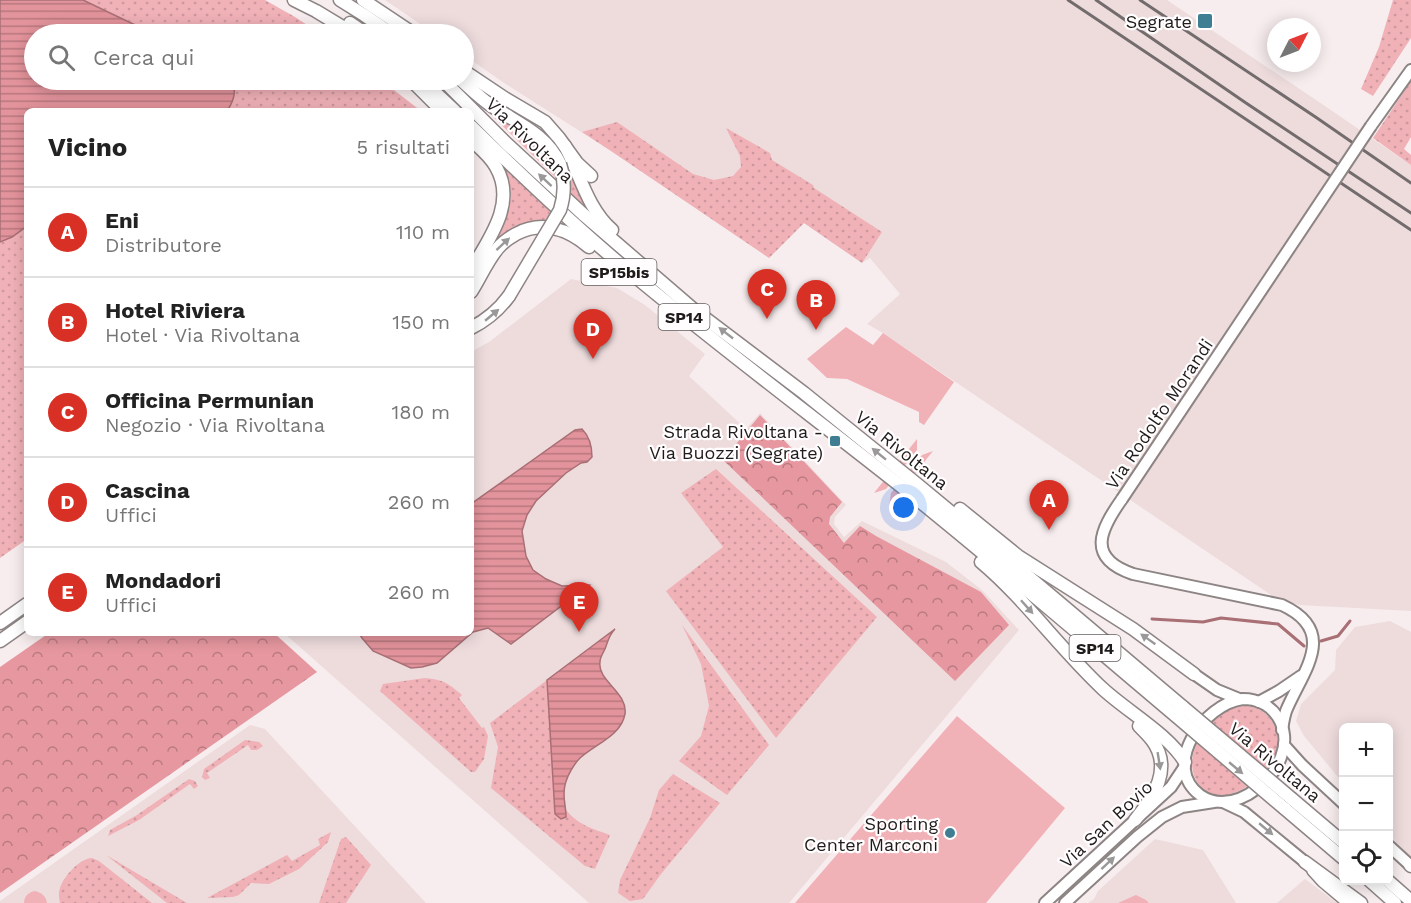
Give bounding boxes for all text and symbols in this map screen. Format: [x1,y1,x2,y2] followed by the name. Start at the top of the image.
[1126,11,1192,32] place label: Segrate
[1196,12,1214,30] marker: Segrate
[1267,18,1321,72] north arrow
[24,24,474,90] search box
[45,41,78,74] icon: search
[93,45,194,70] text: Cerca qui
[482,93,578,187] street label: Via Rivoltana
[48,132,127,162] text: Vicino
[356,135,450,159] text: 5 risultati
[539,173,553,187] one-way arrow
[105,208,139,233] text: Eni
[61,220,74,244] text: A
[396,220,450,244] text: 110 m
[105,233,222,257] text: Distributore
[496,237,511,251] one-way arrow
[582,259,656,285] road number: SP15bis
[748,270,786,319] pin: C
[796,280,836,330] pin: B
[105,298,245,323] text: Hotel Riviera
[658,304,710,330] road number: SP14
[484,308,500,321] one-way arrow
[61,310,74,334] text: B
[392,310,450,334] text: 150 m
[574,310,612,359] pin: D
[105,323,300,347] text: Hotel · Via Rivoltana
[718,328,733,340] one-way arrow
[1101,335,1217,493] street label: Via Rodolfo Morandi
[105,388,314,413] text: Officina Permunian
[61,400,74,424] text: C
[392,400,450,424] text: 180 m
[851,406,953,494] street label: Via Rivoltana
[105,413,325,437] text: Negozio · Via Rivoltana
[649,421,823,463] place label: Strada Rivoltana - Via Buozzi (Segrate)
[828,434,842,448] marker: Strada Rivoltana - Via Buozzi (Segrate)
[871,447,887,460] one-way arrow
[105,478,190,503] text: Cascina
[1030,480,1068,530] pin: A
[60,490,75,514] text: D
[388,490,450,514] text: 260 m
[889,493,918,522] your location
[105,503,157,527] text: Uffici
[105,568,221,593] text: Mondadori
[61,580,74,604] text: E
[388,580,450,604] text: 260 m
[560,582,598,632] pin: E
[105,593,157,617] text: Uffici
[1020,599,1033,614] one-way arrow
[1140,633,1156,645] one-way arrow
[1070,635,1120,661] road number: SP14
[1225,718,1325,806] street label: Via Rivoltana
[1339,723,1393,885] map controls
[1339,723,1393,777] button: +
[1155,752,1164,771] one-way arrow
[1228,761,1243,774] one-way arrow
[1055,776,1157,872] street label: Via San Bovio
[1339,777,1393,831] button: −
[804,813,938,855] place label: Sporting Center Marconi
[1258,822,1273,835] one-way arrow
[943,826,957,840] marker: Sporting Center Marconi
[1339,831,1393,885] button: locate
[1101,856,1116,870] one-way arrow

